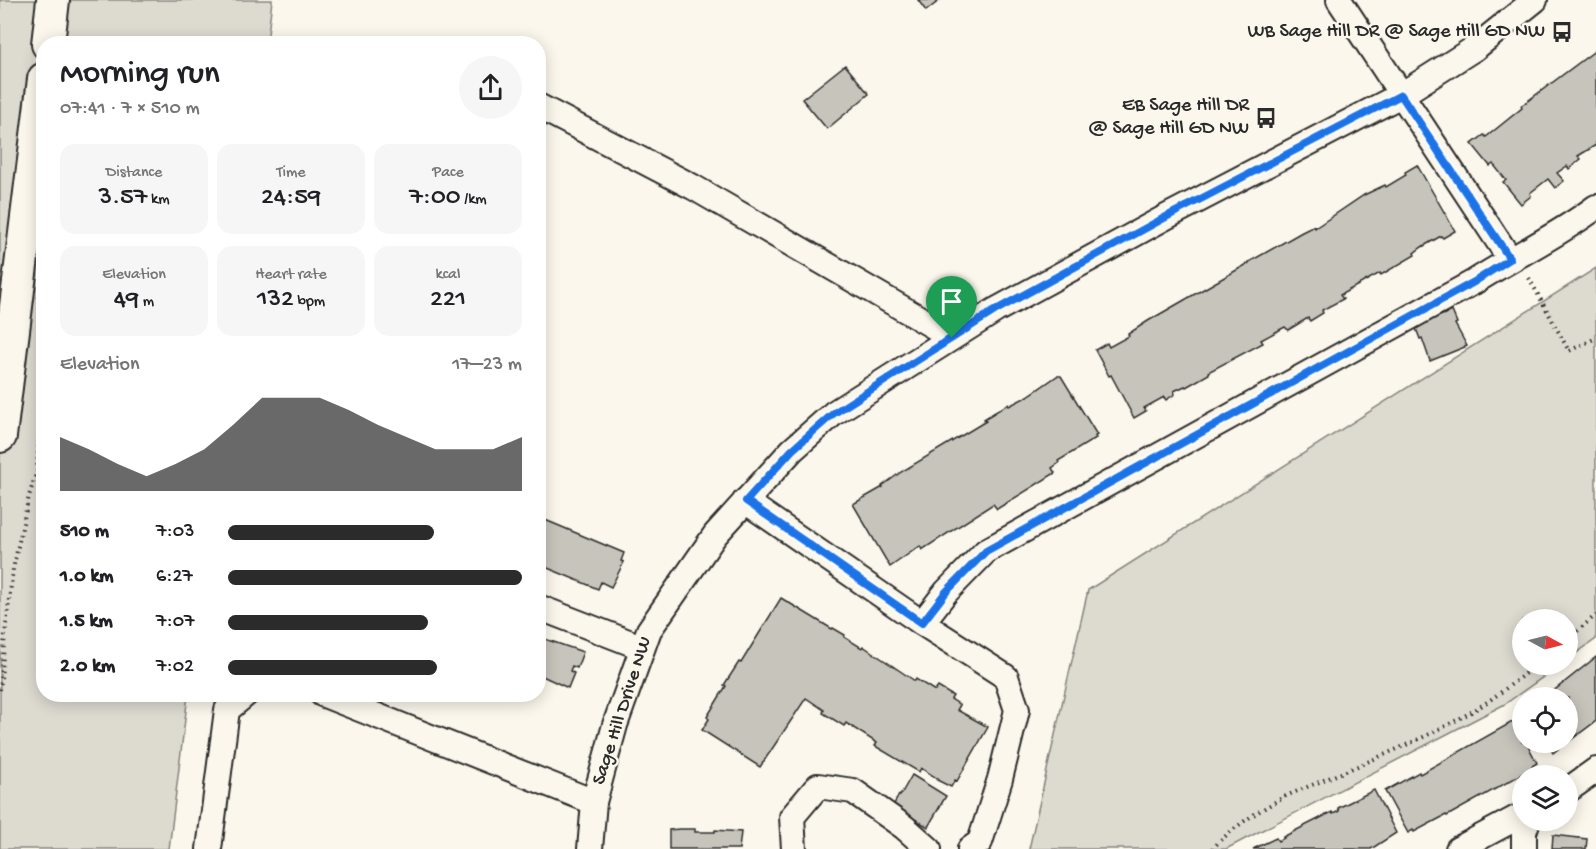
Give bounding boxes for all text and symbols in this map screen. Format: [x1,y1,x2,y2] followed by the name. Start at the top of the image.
[1550,20,1574,44] bus stop icon: WB Sage Hill DR @ Sage Hill GD NW
[1248,21,1545,44] place label: WB Sage Hill DR @ Sage Hill GD NW
[60,56,220,94] text: Morning run
[459,56,522,119] button: share
[1088,95,1251,141] place label: EB Sage Hill DR @ Sage Hill GD NW
[60,98,200,121] text: 07:41 · 7 × 510 m
[1254,106,1278,130] bus stop icon: EB Sage Hill DR @ Sage Hill GD NW
[106,164,162,183] text: Distance
[276,164,306,183] text: Time
[432,164,464,183] text: Pace
[98,183,147,214] text: 3.57
[261,183,321,214] text: 24:59
[409,183,461,214] text: 7:00
[147,191,170,210] text: km
[461,191,487,210] text: /km
[102,266,166,285] text: Elevation
[255,266,327,285] text: Heart rate
[436,266,460,285] text: kcal
[926,276,977,338] pin
[114,285,139,316] text: 49
[257,285,294,316] text: 132
[430,285,466,316] text: 221
[935,285,968,318] icon: arrive
[139,293,154,312] text: m
[294,293,325,312] text: bpm
[60,354,140,377] text: Elevation
[452,354,522,377] text: 17–23 m
[60,521,109,544] text: 510 m
[156,521,194,544] text: 7:03
[60,566,114,589] text: 1.0 km
[156,566,193,589] text: 6:27
[1512,609,1578,675] north arrow
[1512,609,1578,831] map controls
[60,611,113,634] text: 1.5 km
[156,611,194,634] text: 7:07
[588,634,658,788] street label: Sage Hill Drive NW
[60,656,115,679] text: 2.0 km
[156,656,194,679] text: 7:02
[1512,687,1578,753] button: locate
[1512,765,1578,831] button: layers

